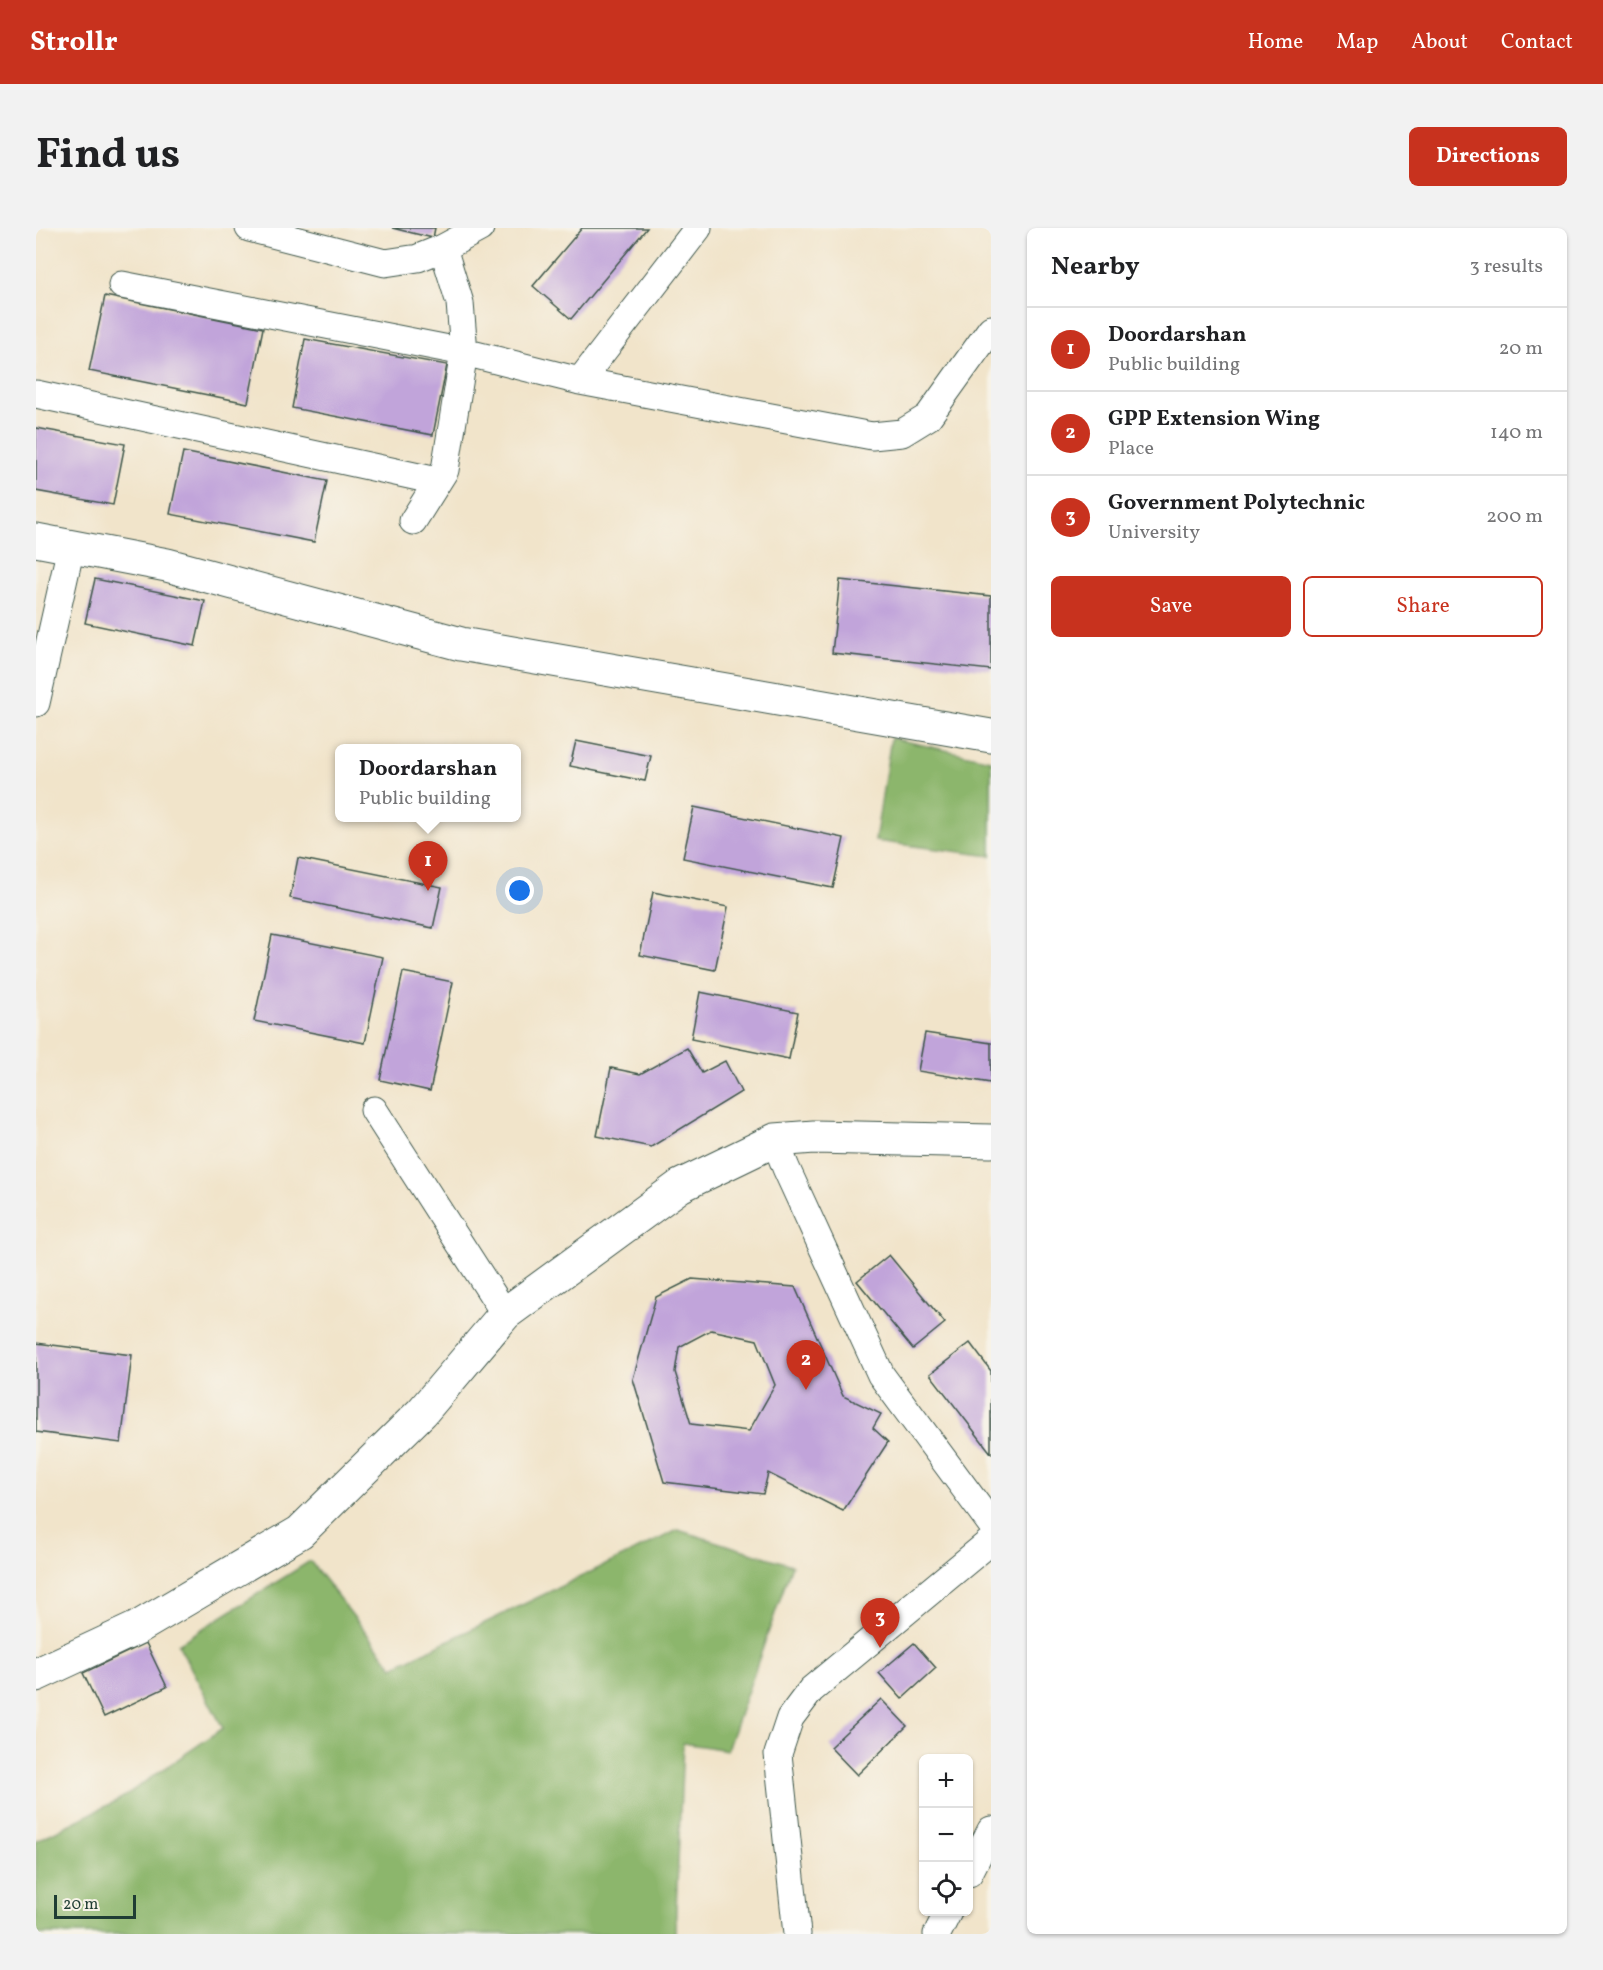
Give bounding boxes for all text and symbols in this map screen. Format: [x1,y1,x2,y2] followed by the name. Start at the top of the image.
[30,23,118,62] text: Strollr
[1248,28,1303,57] text: Home
[1336,28,1378,57] text: Map
[1411,28,1468,57] text: About
[1501,28,1573,57] text: Contact
[36,127,180,186] text: Find us
[1409,127,1567,186] button: Directions
[1051,249,1140,285] text: Nearby
[1469,253,1543,281] text: 3 results
[1108,320,1247,351] text: Doordarshan
[1066,335,1075,363] text: 1
[1499,335,1543,363] text: 20 m
[1108,351,1240,379] text: Public building
[1108,404,1320,435] text: GPP Extension Wing
[1065,419,1076,447] text: 2
[1490,419,1543,447] text: 140 m
[1108,435,1154,463] text: Place
[1108,488,1365,519] text: Government Polytechnic
[1065,503,1076,531] text: 3
[1486,503,1543,531] text: 200 m
[1108,519,1200,547] text: University
[1051,576,1291,637] button: Save
[1303,576,1543,637] button: Share
[335,744,521,822] popup
[359,754,497,785] text: Doordarshan
[359,785,491,813] text: Public building
[408,842,448,891] pin: 1
[505,876,534,905] your location
[786,1340,826,1390] pin: 2
[860,1598,900,1648] pin: 3
[919,1754,973,1916] map controls
[919,1754,973,1808] button: +
[919,1808,973,1862] button: −
[919,1862,973,1916] button: locate
[54,1892,136,1920] scale bar
[63,1894,98,1916] text: 20 m

